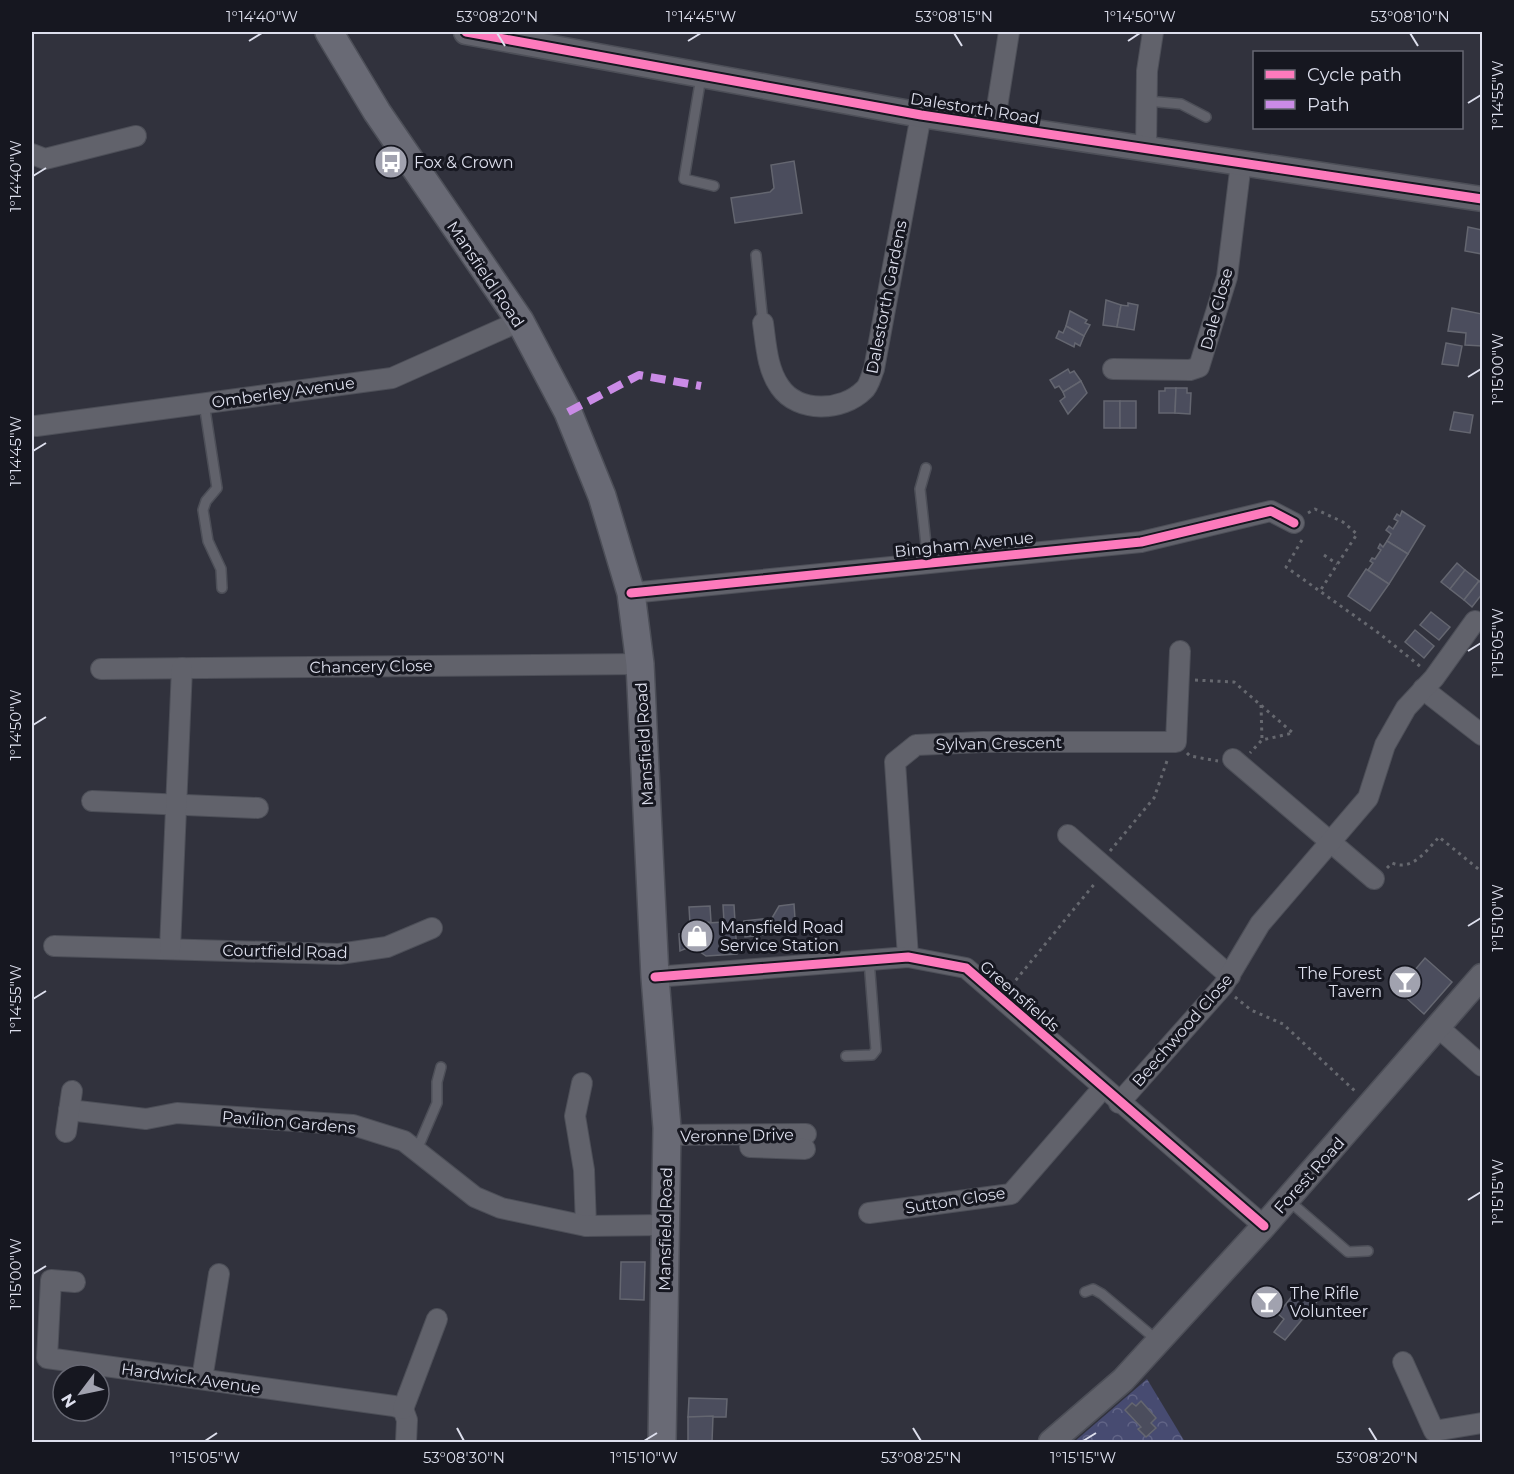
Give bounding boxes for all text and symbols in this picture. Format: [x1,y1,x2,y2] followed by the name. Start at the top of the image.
[226,7,298,26] text: 1°14'40"W
[456,7,538,26] text: 53°08'20"N
[666,7,736,26] text: 1°14'45"W
[915,7,993,26] text: 53°08'15"N
[1104,7,1176,26] text: 1°14'50"W
[1370,7,1450,26] text: 53°08'10"N
[1253,51,1463,129] legend
[1488,60,1507,130] text: 1°14'55"W
[1307,64,1402,86] text: Cycle path
[909,89,1041,128] street label: Dalestorth Road
[1307,94,1350,116] text: Path
[6,140,25,212] text: 1°14'40"W
[373,144,409,180] bus stop icon: Fox & Crown
[414,153,513,172] place label: Fox & Crown
[443,218,528,331] street label: Mansfield Road
[862,219,911,375] street label: Dalestorth Gardens
[1196,266,1237,352] street label: Dale Close
[1488,333,1507,405] text: 1°15'00"W
[210,373,356,412] street label: Omberley Avenue
[6,416,25,486] text: 1°14'45"W
[893,528,1035,561] street label: Bingham Avenue
[1488,608,1507,678] text: 1°15'05"W
[309,656,433,677] street label: Chancery Close
[632,682,657,806] street label: Mansfield Road
[6,689,25,761] text: 1°14'50"W
[936,733,1063,754] street label: Sylvan Crescent
[1488,884,1507,952] text: 1°15'10"W
[679,918,715,954] shop icon: Mansfield Road Service Station
[720,918,844,955] place label: Mansfield Road Service Station
[222,941,348,962] street label: Courtfield Road
[976,957,1063,1036] street label: Greensfields
[6,964,25,1034] text: 1°14'55"W
[1298,964,1382,1001] place label: The Forest Tavern
[1387,964,1423,1000] bar icon: The Forest Tavern
[1128,970,1236,1091] street label: Beechwood Close
[221,1107,357,1138] street label: Pavilion Gardens
[680,1125,794,1146] street label: Veronne Drive
[1270,1133,1349,1217] street label: Forest Road
[1488,1159,1507,1225] text: 1°15'15"W
[655,1167,676,1291] street label: Mansfield Road
[904,1183,1007,1218] street label: Sutton Close
[6,1238,25,1310] text: 1°15'00"W
[1249,1284,1285,1320] bar icon: The Rifle Volunteer
[1290,1284,1368,1321] place label: The Rifle Volunteer
[120,1359,262,1398] street label: Hardwick Avenue
[51,1363,111,1423] north arrow
[57,1390,80,1411] text: N
[170,1448,240,1467] text: 1°15'05"W
[423,1448,505,1467] text: 53°08'30"N
[610,1448,678,1467] text: 1°15'10"W
[881,1448,961,1467] text: 53°08'25"N
[1050,1448,1116,1467] text: 1°15'15"W
[1336,1448,1418,1467] text: 53°08'20"N

